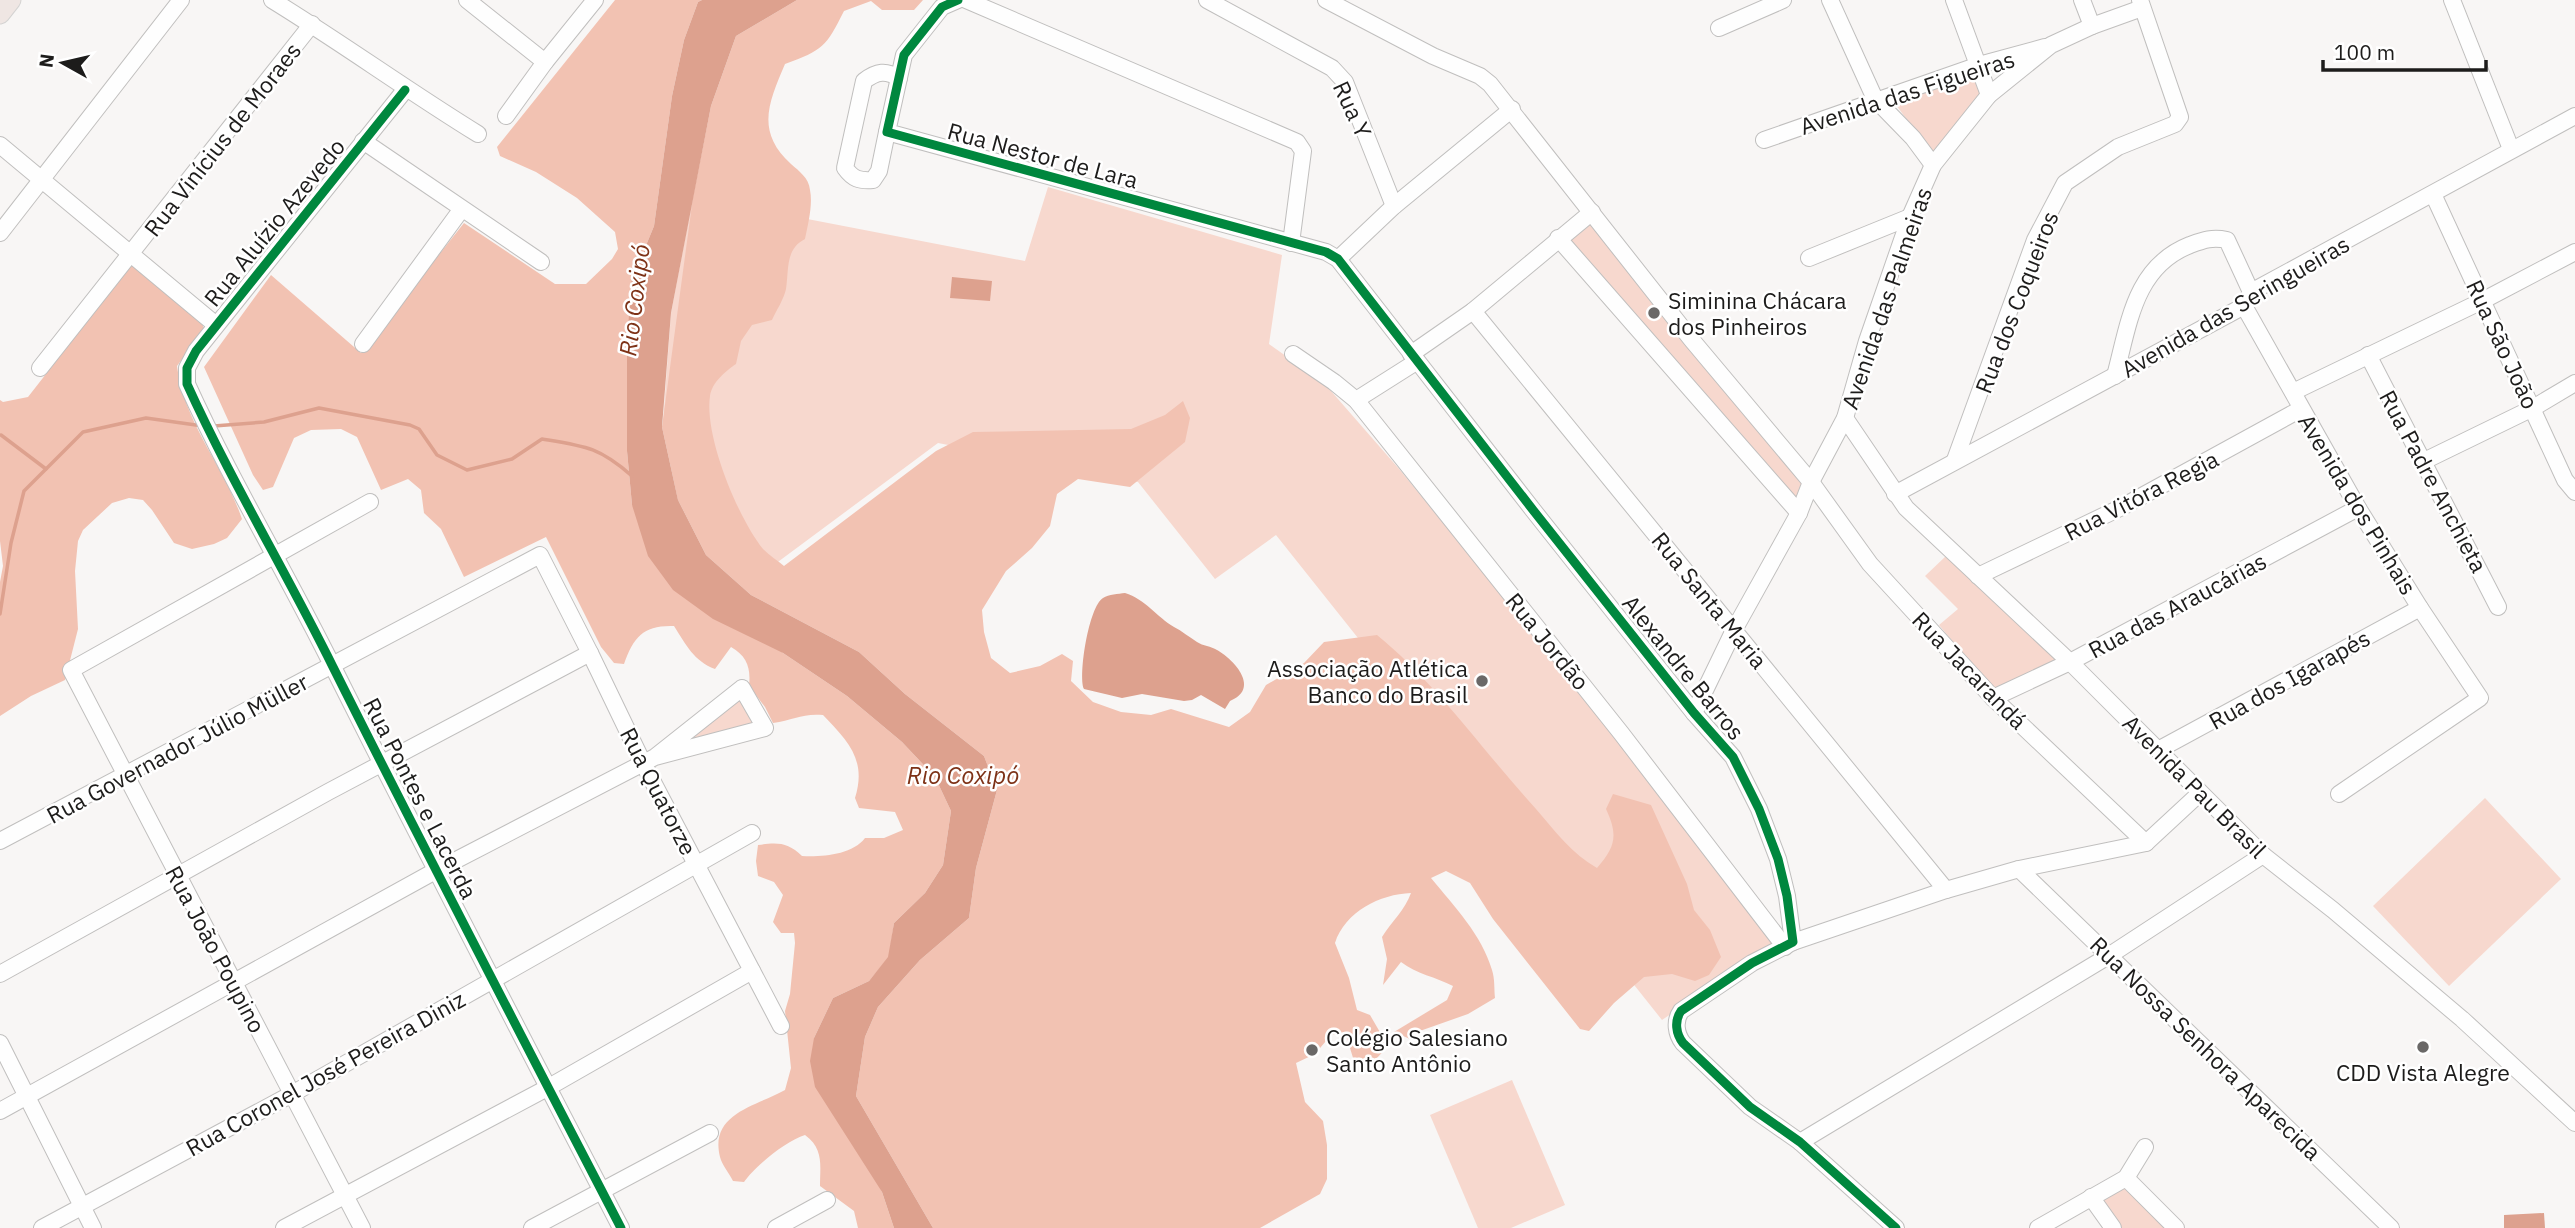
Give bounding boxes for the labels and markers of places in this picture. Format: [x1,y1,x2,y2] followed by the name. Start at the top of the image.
[1668,285,1847,341] place label: Siminina Chácara dos Pinheiros
[1646,305,1662,321] marker: Siminina Chácara dos Pinheiros
[1267,653,1468,709] place label: Associação Atlética Banco do Brasil
[1474,673,1490,689] marker: Associação Atlética Banco do Brasil
[1326,1022,1508,1078] place label: Colégio Salesiano Santo Antônio
[2415,1039,2431,1055] marker: CDD Vista Alegre
[1304,1042,1320,1058] marker: Colégio Salesiano Santo Antônio
[2336,1057,2510,1087] place label: CDD Vista Alegre

